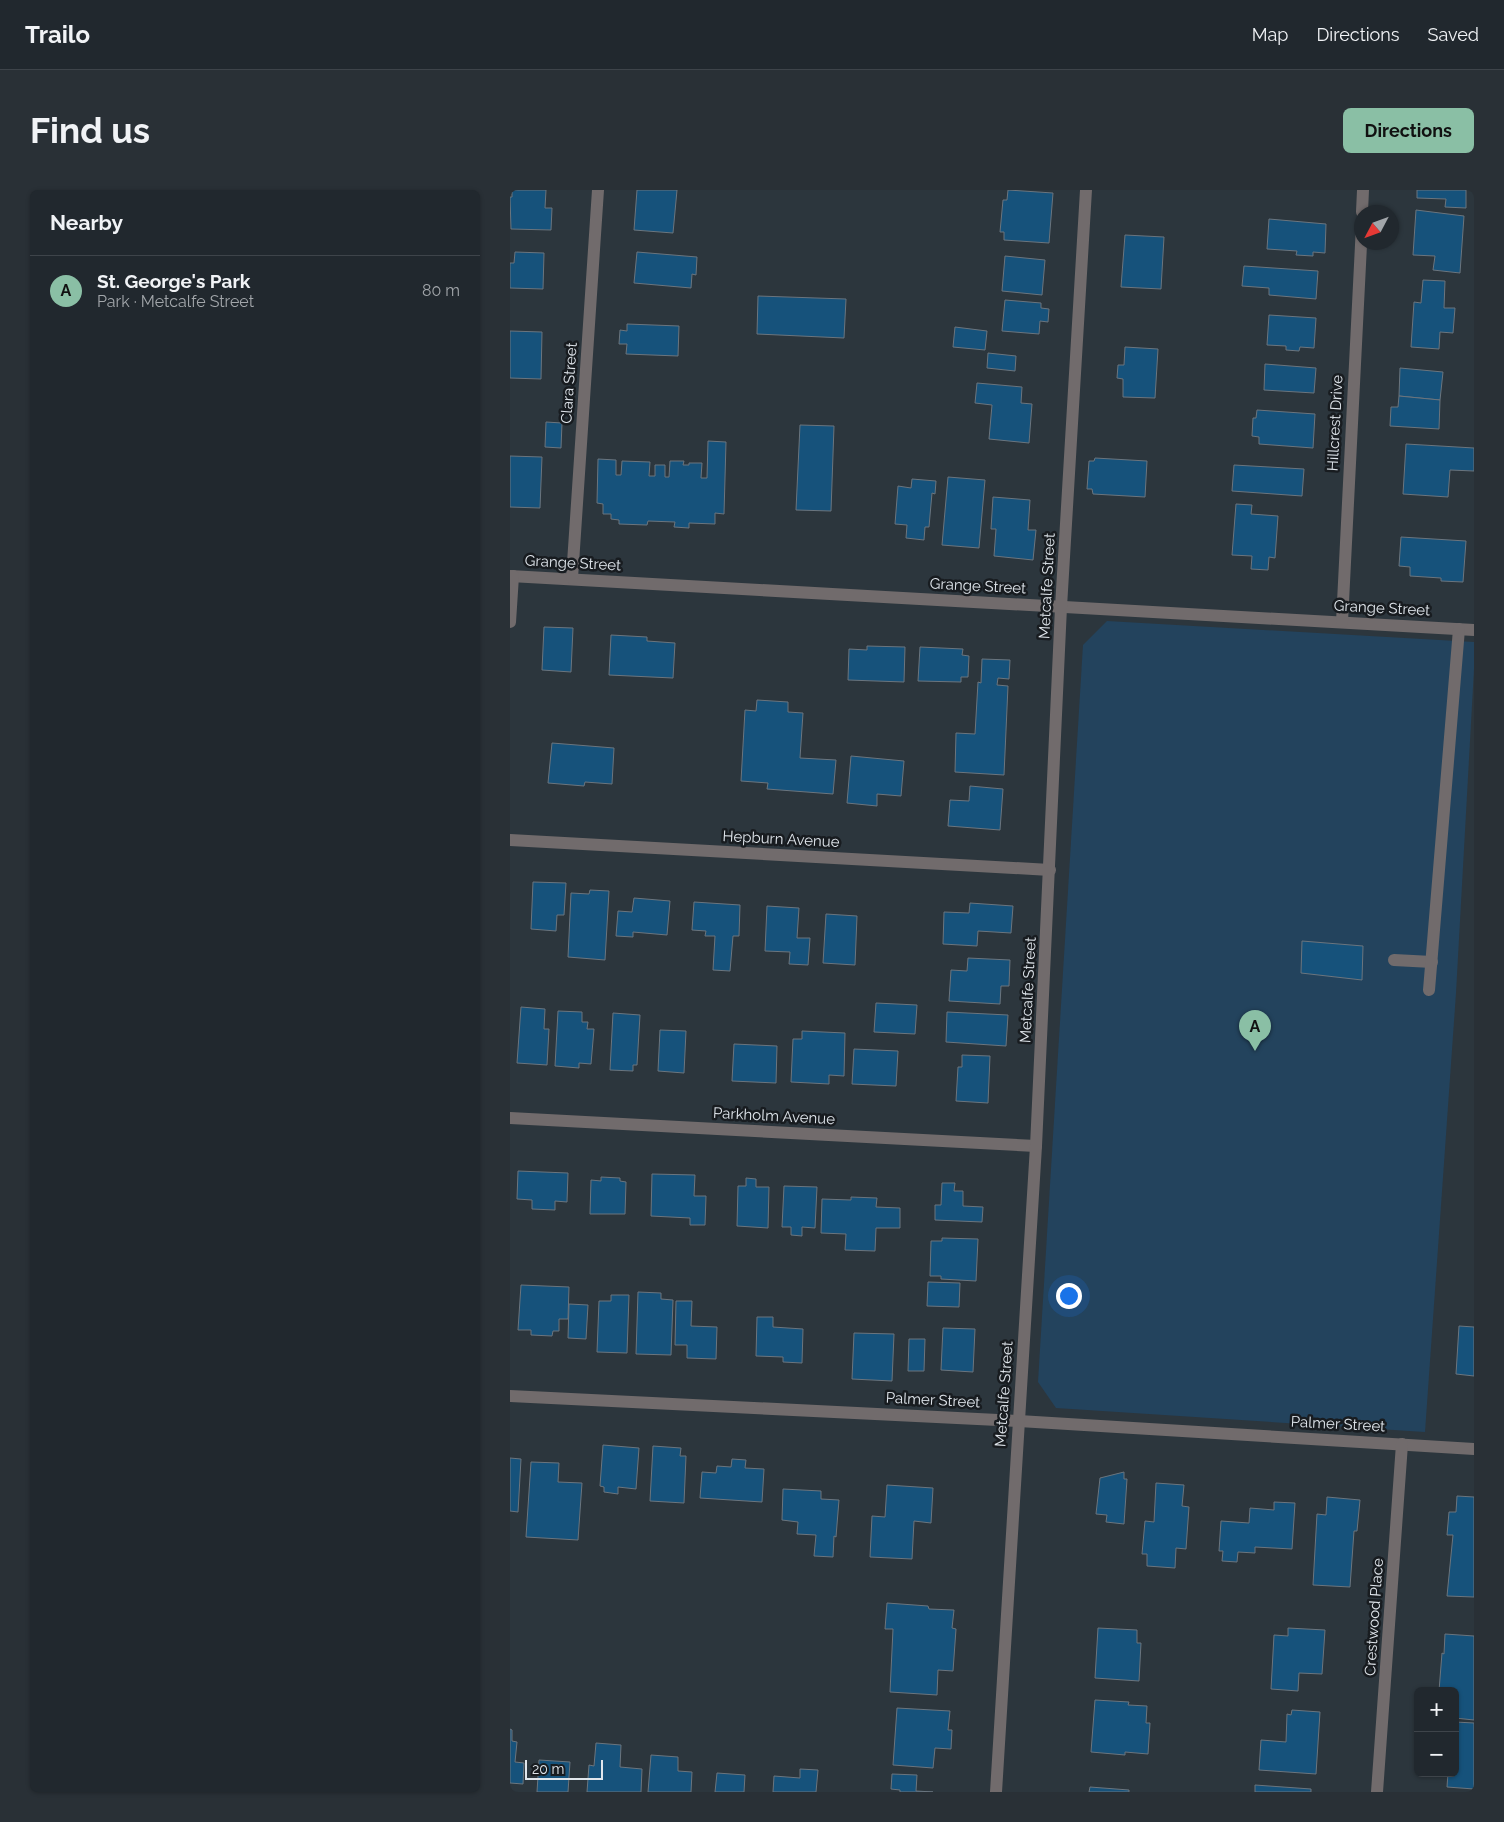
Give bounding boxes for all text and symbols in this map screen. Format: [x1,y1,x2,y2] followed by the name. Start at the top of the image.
[25,20,90,49] text: Trailo
[1252,24,1288,45] text: Map
[1316,24,1400,45] text: Directions
[1428,24,1479,45] text: Saved
[1343,108,1474,153] button: Directions
[30,110,150,151] text: Find us
[1354,205,1399,250] north arrow
[50,210,123,235] text: Nearby
[97,270,250,292] text: St. George's Park
[61,281,71,300] text: A
[422,281,460,300] text: 80 m
[97,292,254,311] text: Park · Metcalfe Street
[557,342,581,424] street label: Clara Street
[1323,374,1347,472] street label: Hillcrest Drive
[1035,533,1059,639] street label: Metcalfe Street
[524,551,622,575] street label: Grange Street
[929,574,1027,598] street label: Grange Street
[1333,596,1431,620] street label: Grange Street
[722,827,840,851] street label: Hepburn Avenue
[1016,937,1040,1043] street label: Metcalfe Street
[1239,1010,1271,1051] pin: A
[713,1104,836,1128] street label: Parkholm Avenue
[1056,1283,1082,1309] your location
[991,1340,1017,1448] street label: Metcalfe Street
[885,1389,981,1411] street label: Palmer Street
[1290,1413,1386,1435] street label: Palmer Street
[1361,1557,1387,1676] street label: Crestwood Place
[1414,1687,1459,1777] map controls
[1414,1687,1459,1732] button: +
[1414,1732,1459,1777] button: −
[525,1757,602,1780] scale bar
[532,1761,564,1777] text: 20 m

